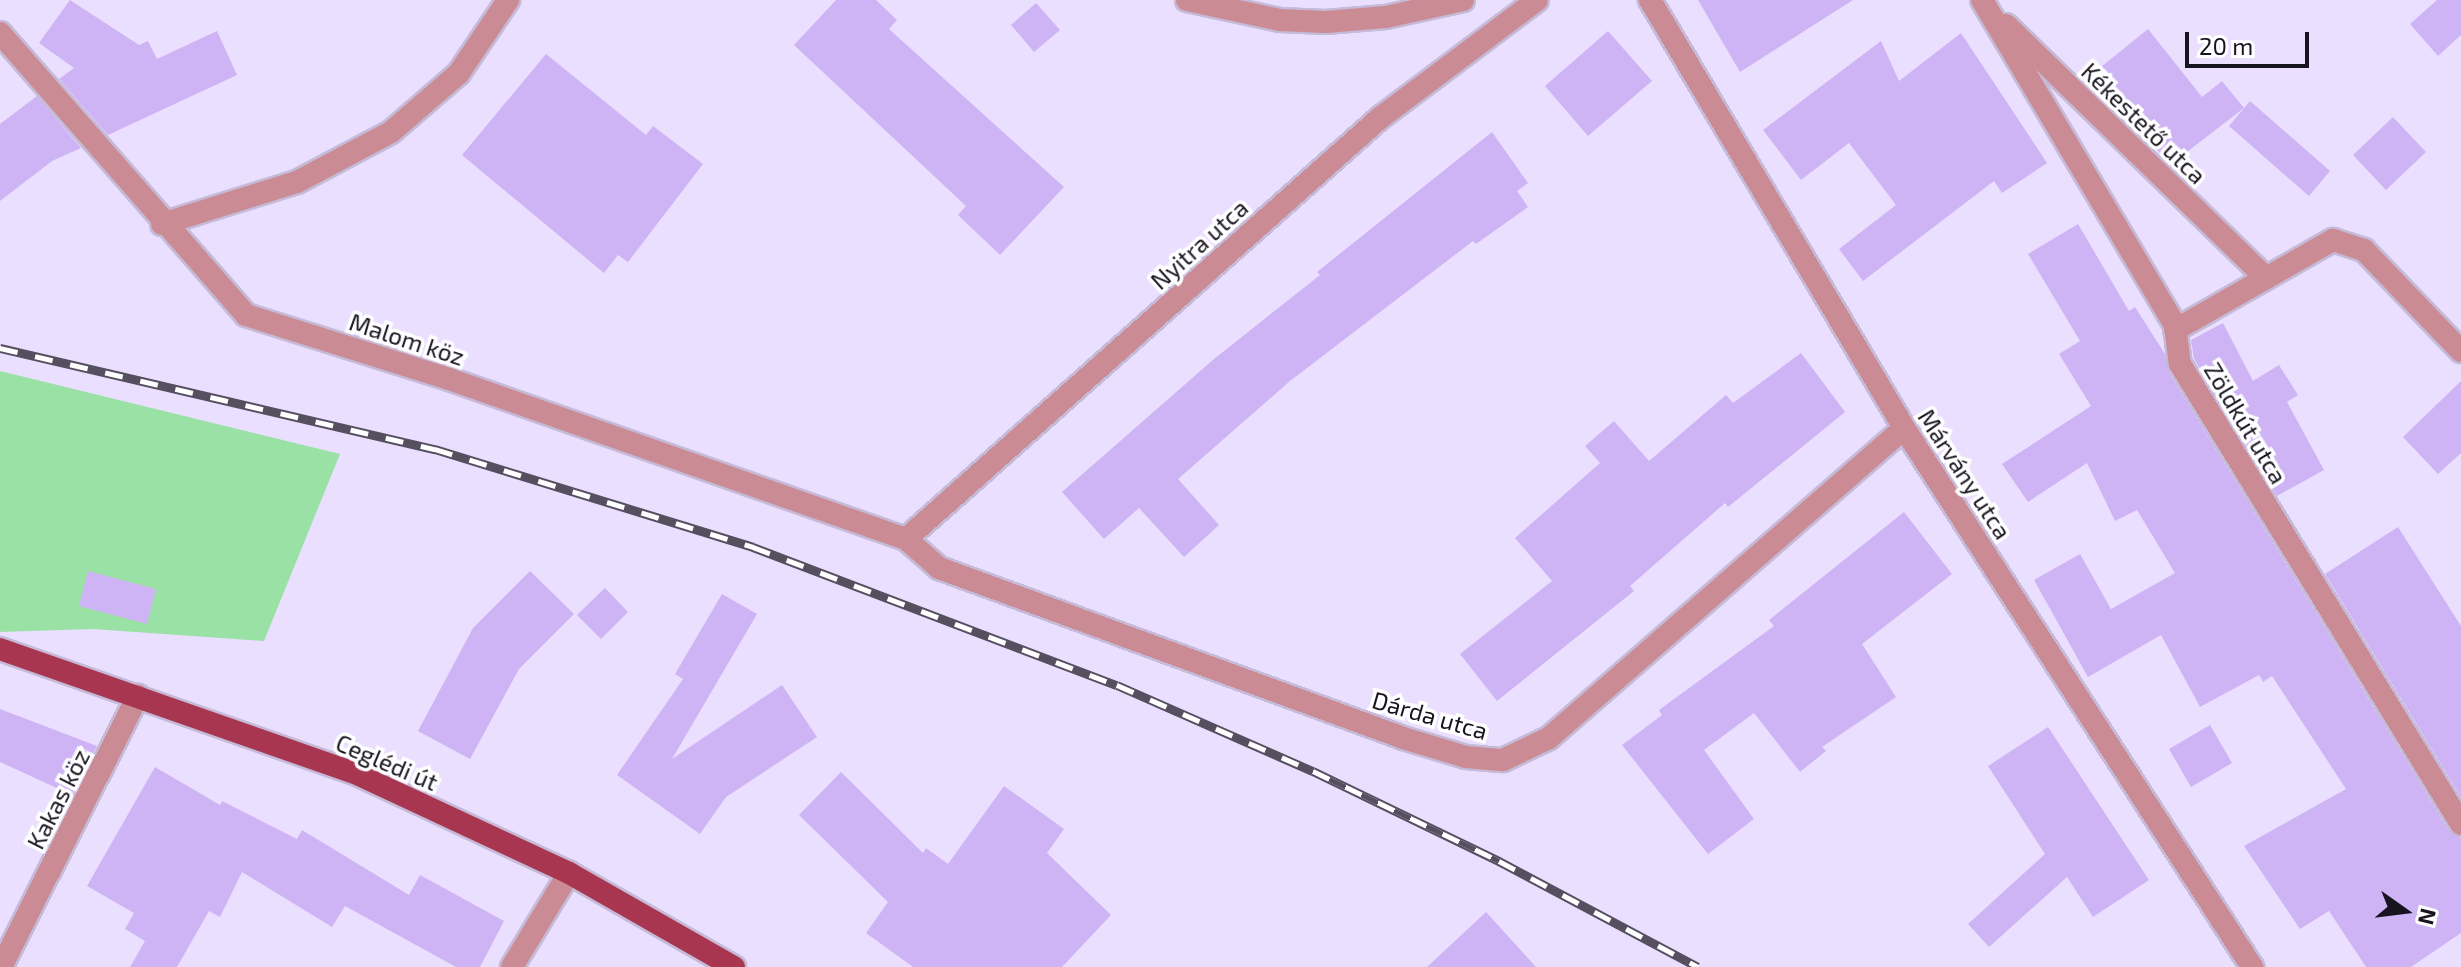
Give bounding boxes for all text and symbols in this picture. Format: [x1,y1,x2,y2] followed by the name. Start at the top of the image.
[2189,16,2313,66] scale bar
[2199,31,2253,60] text: 20 m
[2076,57,2212,189] street label: Kékestető utca
[1145,193,1253,295] street label: Nyitra utca
[346,307,468,371] street label: Malom köz
[2199,357,2293,489] street label: Zöldkút utca
[1912,404,2018,544] street label: Márvány utca
[1369,685,1491,745] street label: Dárda utca
[332,728,442,796] street label: Ceglédi út
[21,744,95,854] street label: Kakas köz
[2365,871,2445,951] north arrow
[2414,906,2443,928] text: N

